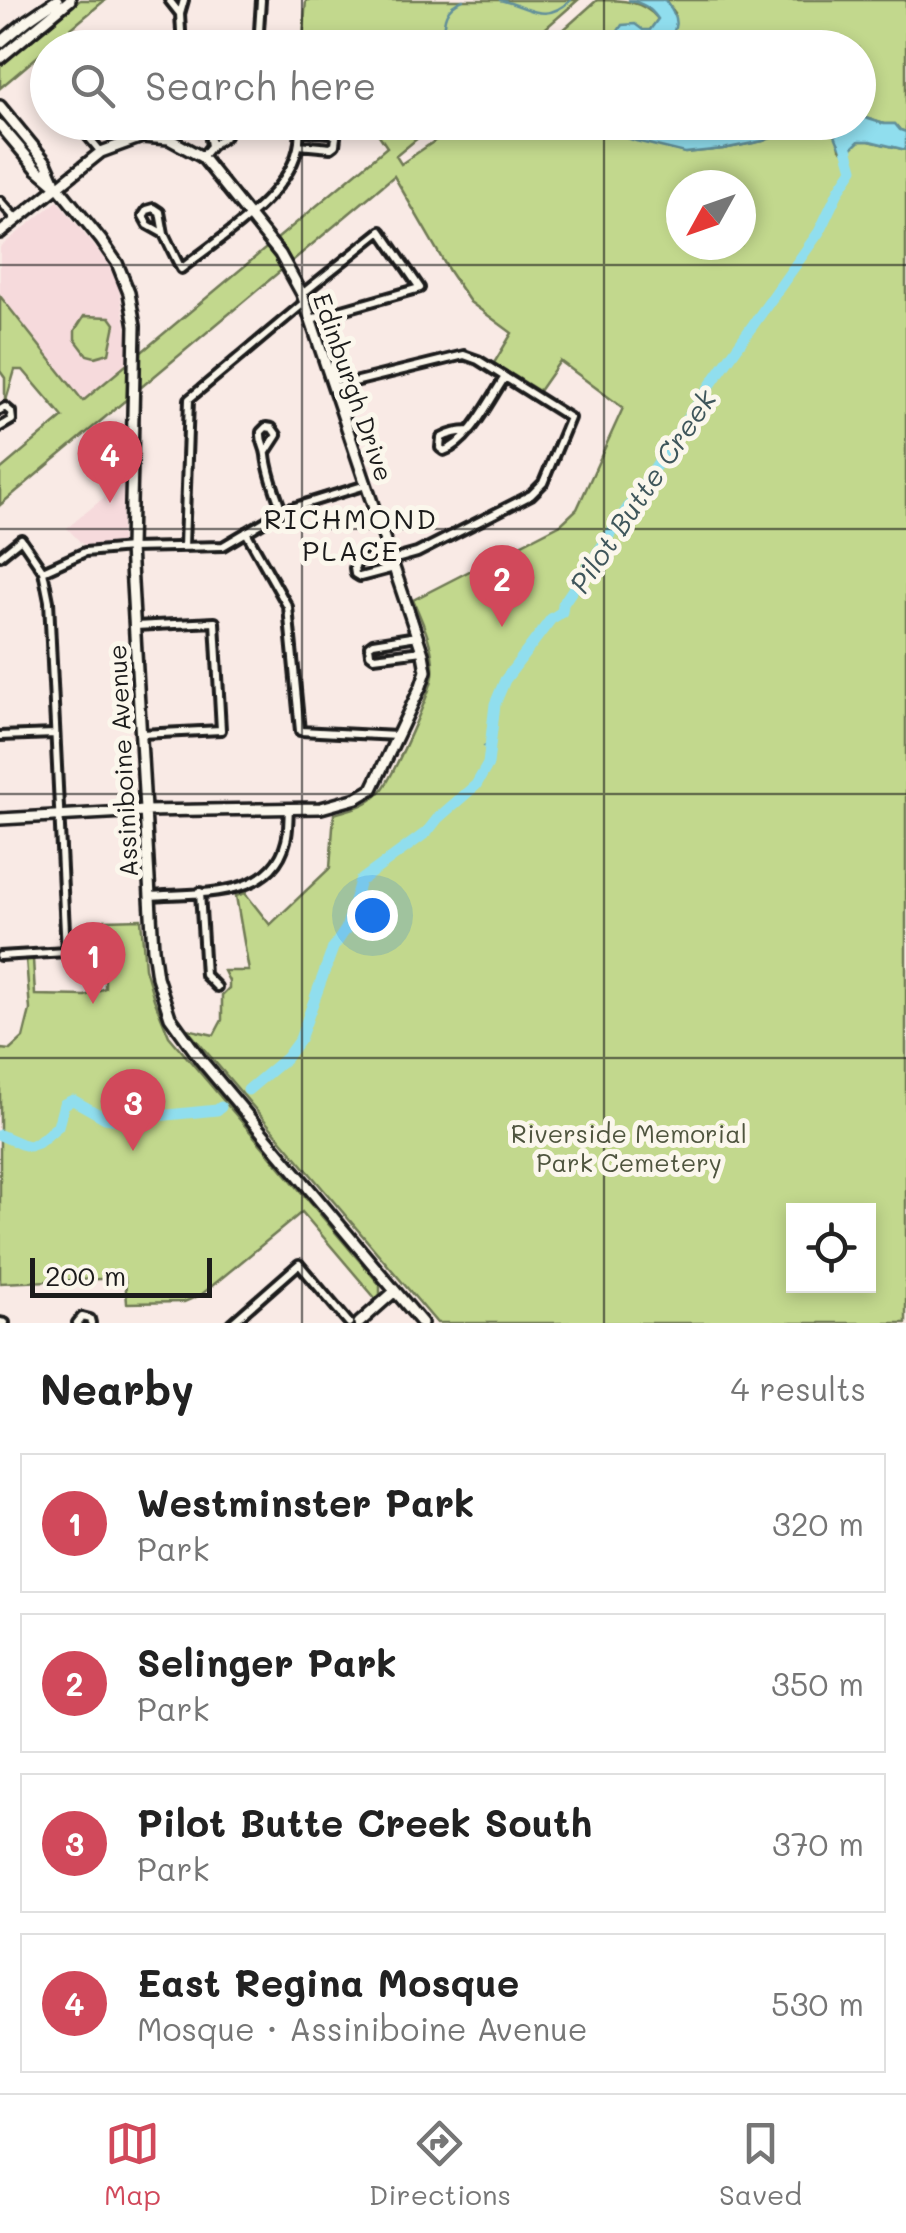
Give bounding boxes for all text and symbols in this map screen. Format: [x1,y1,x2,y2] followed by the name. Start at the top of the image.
[30,30,876,140] search box
[65,58,120,113] icon: search
[145,60,376,110] text: Search here
[666,170,756,260] north arrow
[307,289,401,485] street label: Edinburgh Drive
[561,381,724,600] water label: Pilot Butte Creek
[78,420,142,503] pin: 4
[264,500,438,568] district label: RICHMOND PLACE
[470,544,534,627] pin: 2
[100,644,144,878] street label: Assiniboine Avenue
[347,890,398,941] your location
[61,922,126,1004] pin: 1
[100,1068,166,1151] pin: 3
[511,1117,747,1179] park label: Riverside Memorial Park Cemetery
[786,1203,876,1293] map controls
[786,1203,876,1293] button: locate
[30,1253,212,1298] scale bar
[45,1257,126,1293] text: 200 m
[40,1361,194,1416] text: Nearby
[730,1367,866,1409] text: 4 results
[137,1477,475,1527] text: Westminster Park
[67,1502,82,1544] text: 1
[772,1502,864,1544] text: 320 m
[137,1527,210,1569] text: Park
[137,1637,397,1687] text: Selinger Park
[66,1662,83,1704] text: 2
[771,1662,864,1704] text: 350 m
[137,1687,210,1729] text: Park
[137,1797,592,1847] text: Pilot Butte Creek South
[65,1822,84,1864] text: 3
[772,1822,864,1864] text: 370 m
[137,1847,210,1889] text: Park
[137,1957,520,2007] text: East Regina Mosque
[64,1982,85,2024] text: 4
[771,1982,864,2024] text: 530 m
[137,2007,588,2049] text: Mosque · Assiniboine Avenue
[104,2116,161,2212] tab: Map
[369,2116,511,2212] tab: Directions
[719,2116,802,2212] tab: Saved

